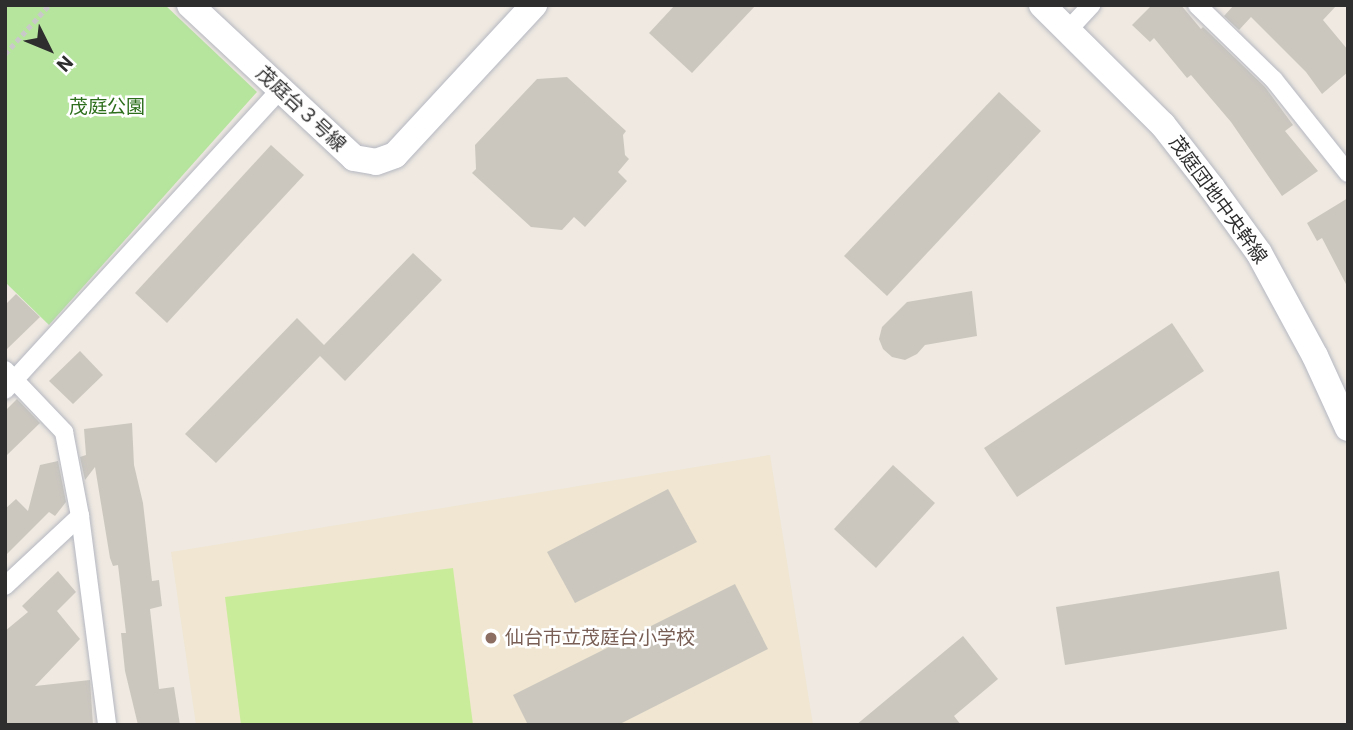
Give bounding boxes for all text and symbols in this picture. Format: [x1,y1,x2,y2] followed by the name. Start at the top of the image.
[14,14,84,84] north arrow
[52,51,78,76] text: N
[252,62,350,156] street label: 茂庭台３号線
[69,96,145,118] park label: 茂庭公園
[1164,132,1272,268] street label: 茂庭団地中央幹線
[505,627,695,649] place label: 仙台市立茂庭台小学校
[483,630,499,646] marker: 仙台市立茂庭台小学校

